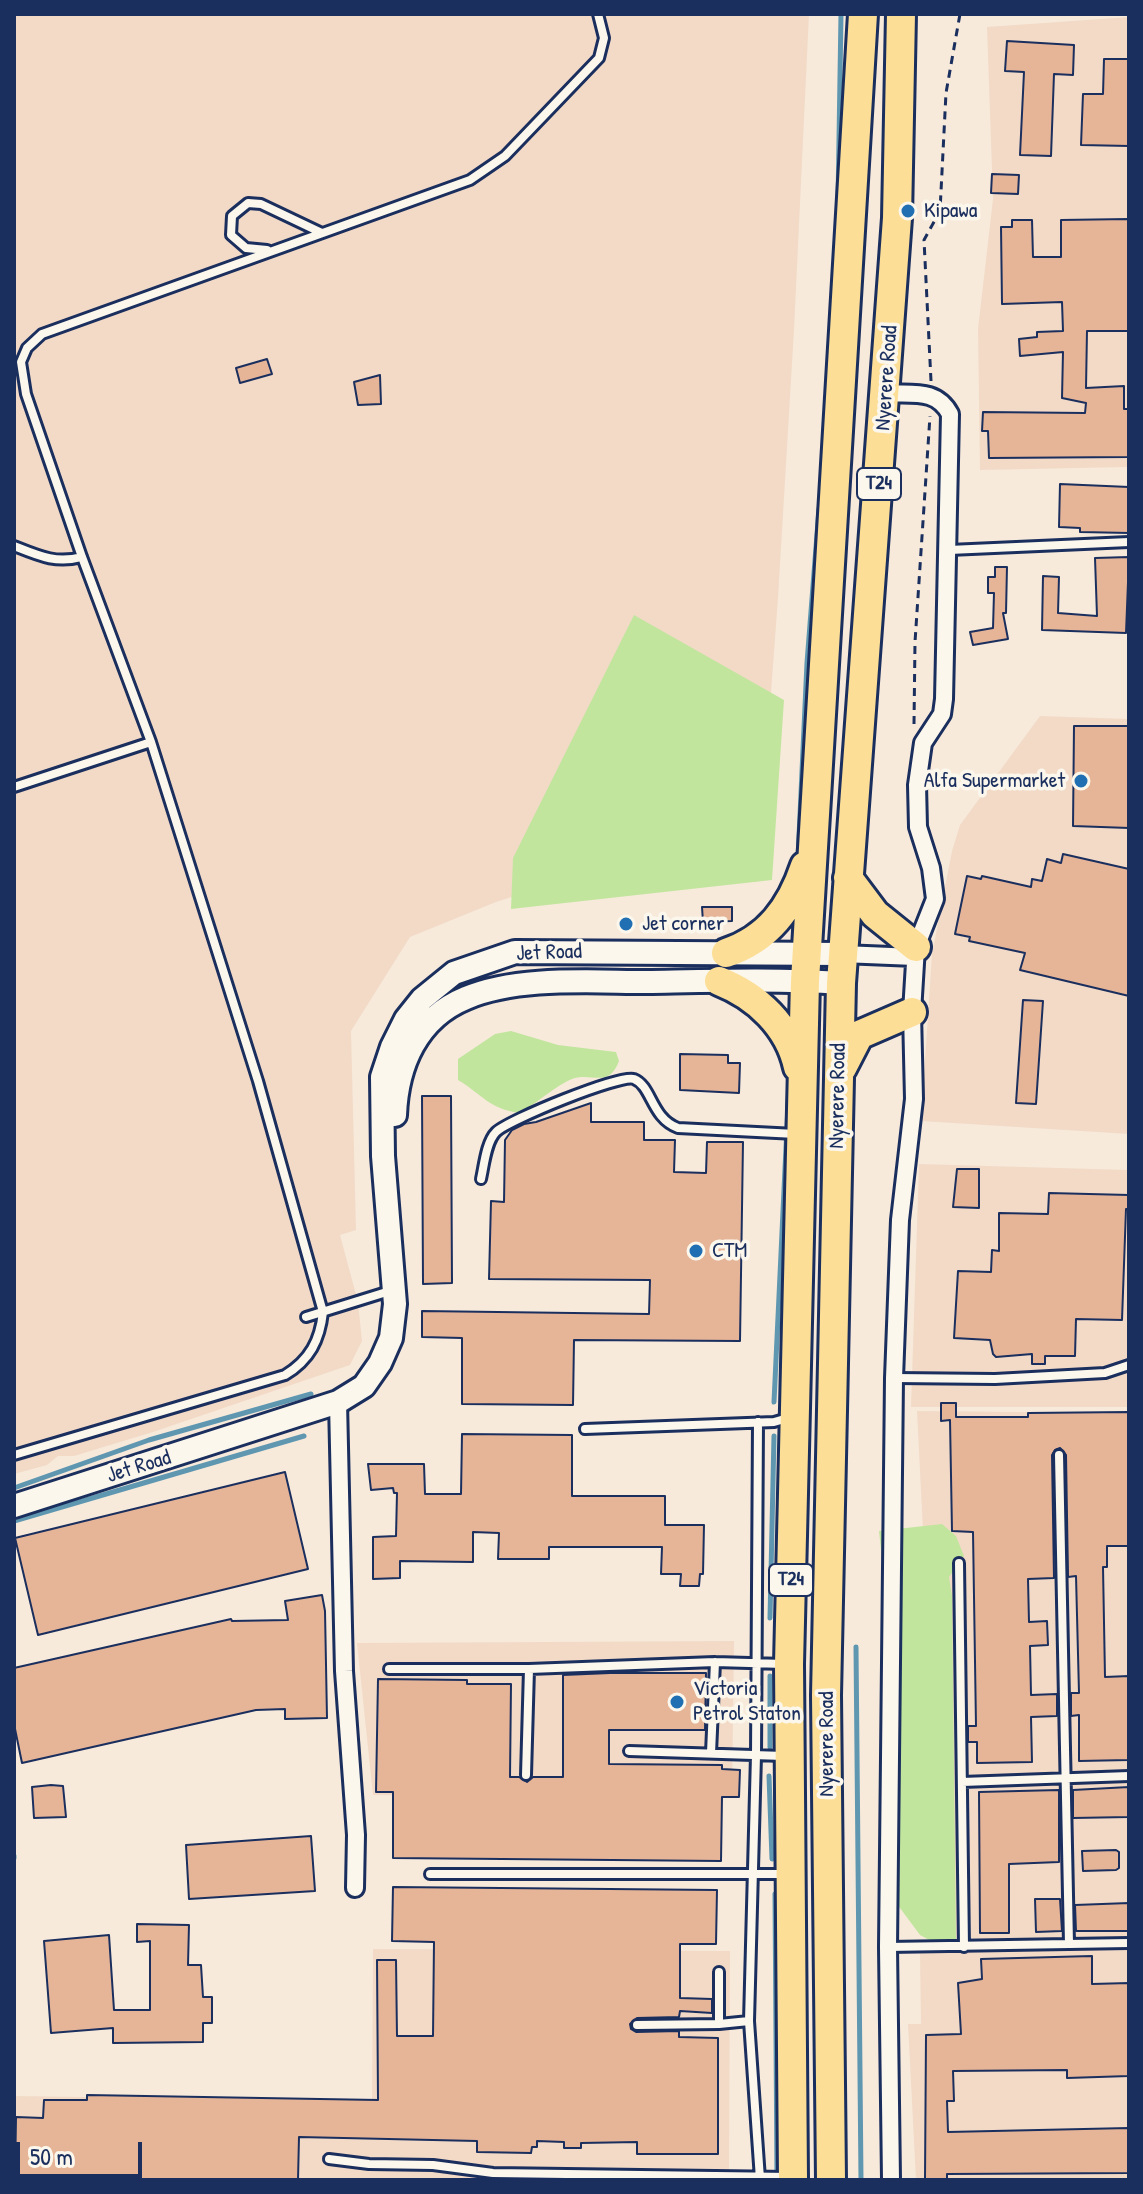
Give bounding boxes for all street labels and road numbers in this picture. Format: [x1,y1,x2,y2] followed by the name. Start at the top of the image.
[870,325,904,431] street label: Nyerere Road
[857,468,901,500] road number: T24
[516,939,582,967] street label: Jet Road
[824,1043,852,1149] street label: Nyerere Road
[104,1445,174,1489] street label: Jet Road
[769,1564,813,1596] road number: T24
[814,1691,840,1797] street label: Nyerere Road

